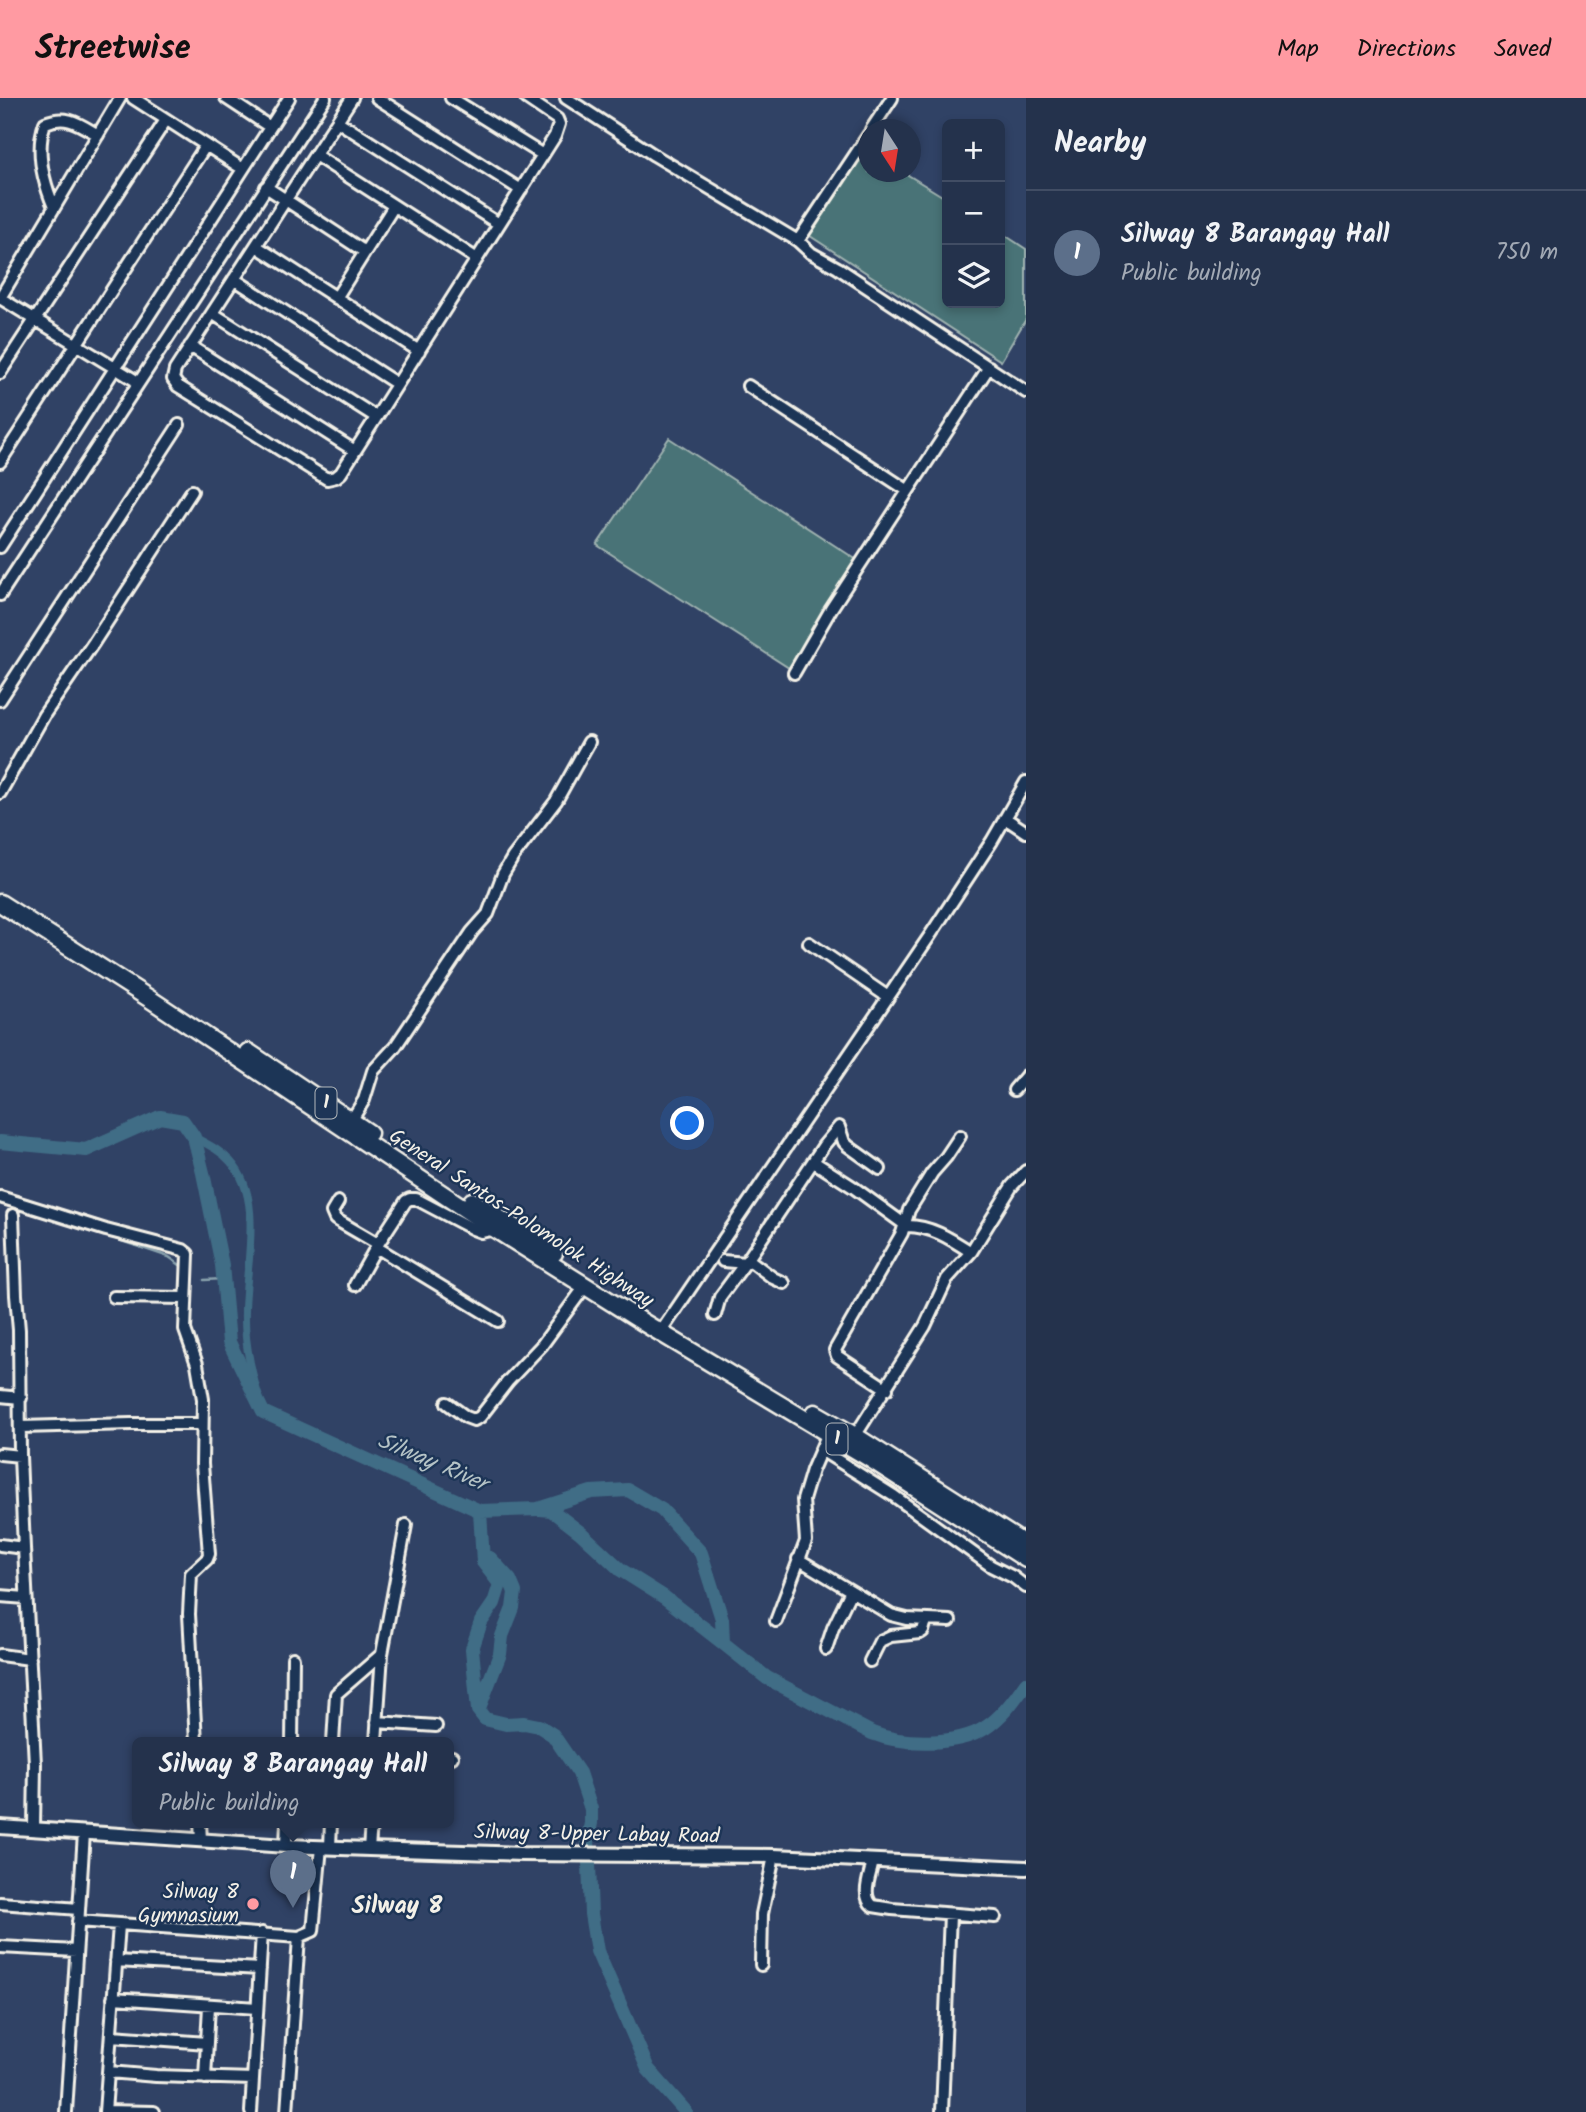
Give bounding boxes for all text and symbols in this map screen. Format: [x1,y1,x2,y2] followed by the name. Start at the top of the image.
[35,23,191,76] text: Streetwise
[1277,30,1319,69] text: Map
[1357,30,1456,69] text: Directions
[1494,30,1551,69] text: Saved
[858,119,921,182] north arrow
[942,119,1005,308] map controls
[942,119,1005,182] button: +
[1054,120,1146,168] text: Nearby
[942,182,1005,245] button: −
[1121,214,1390,256] text: Silway 8 Barangay Hall
[1074,235,1080,271] text: 1
[1496,235,1558,271] text: 750 m
[942,245,1005,308] button: layers
[1121,256,1262,292] text: Public building
[316,1088,336,1119] road number: 1
[670,1106,704,1140] your location
[382,1121,660,1317] street label: General Santos-Polomolok Highway
[371,1424,497,1504] water label: Silway River
[826,1424,848,1455] road number: 1
[132,1737,454,1828] popup
[159,1744,427,1786] text: Silway 8 Barangay Hall
[159,1786,299,1822] text: Public building
[474,1816,721,1854] street label: Silway 8-Upper Labay Road
[270,1850,316,1908] pin: 1
[138,1876,239,1933] place label: Silway 8 Gymnasium
[351,1887,443,1926] district label: Silway 8
[245,1896,261,1912] marker: Silway 8 Gymnasium

